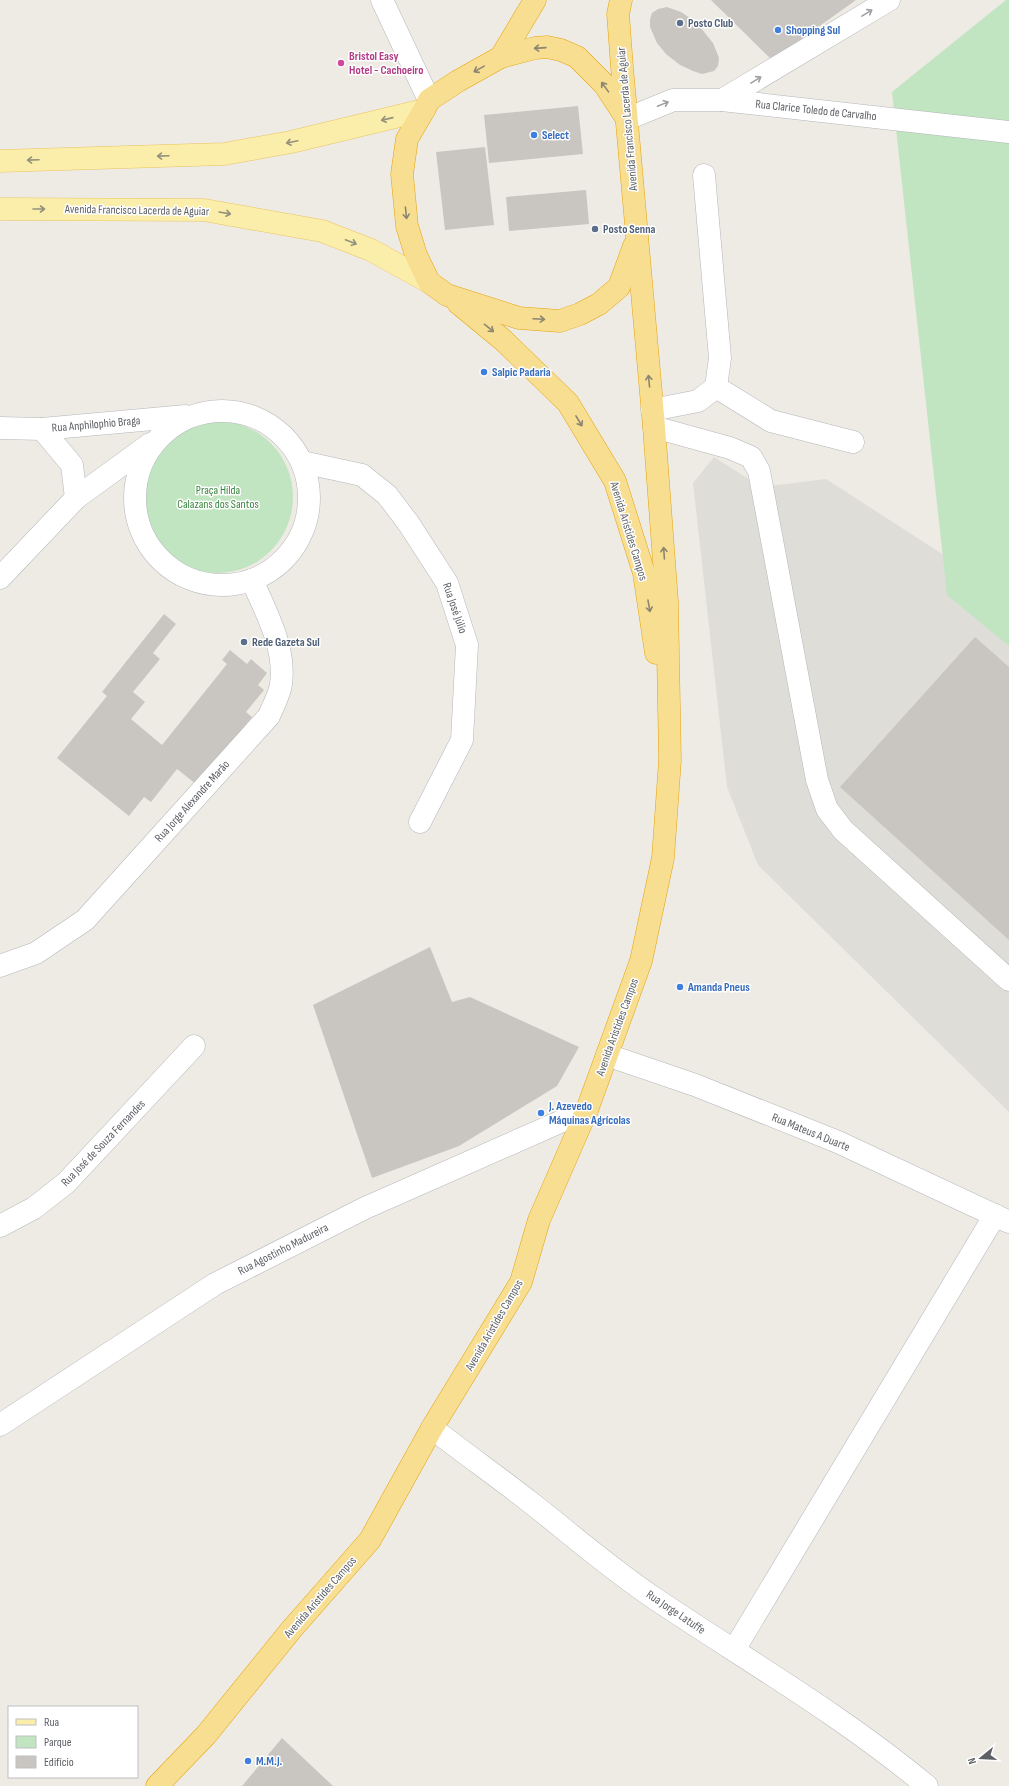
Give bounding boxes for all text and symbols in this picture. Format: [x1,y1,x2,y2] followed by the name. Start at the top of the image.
[861,9,873,17] one-way arrow
[688,16,733,31] place label: Posto Club
[675,18,685,28] marker: Posto Club
[786,23,840,38] place label: Shopping Sul
[773,25,783,35] marker: Shopping Sul
[534,44,547,51] one-way arrow
[614,46,641,193] street label: Avenida Francisco Lacerda de Aguiar
[349,49,423,78] place label: Bristol Easy Hotel - Cachoeiro
[336,58,346,68] marker: Bristol Easy Hotel - Cachoeiro
[473,65,485,73] one-way arrow
[750,75,762,83] one-way arrow
[601,81,609,92] one-way arrow
[755,97,877,124] street label: Rua Clarice Toledo de Carvalho
[656,100,668,108] one-way arrow
[380,116,393,124] one-way arrow
[542,128,569,143] place label: Select
[529,130,539,140] marker: Select
[286,138,299,146] one-way arrow
[157,152,170,160] one-way arrow
[27,156,40,163] one-way arrow
[64,202,210,219] street label: Avenida Francisco Lacerda de Aguiar
[32,205,45,213] one-way arrow
[402,206,410,219] one-way arrow
[218,210,231,218] one-way arrow
[603,222,655,237] place label: Posto Senna
[590,224,600,234] marker: Posto Senna
[345,239,357,247] one-way arrow
[532,316,545,323] one-way arrow
[483,324,494,332] one-way arrow
[492,365,551,380] place label: Salpic Padaria
[479,367,489,377] marker: Salpic Padaria
[646,375,653,388] one-way arrow
[51,413,141,436] street label: Rua Anphilophio Braga
[575,415,583,427] one-way arrow
[606,479,651,582] street label: Avenida Aristides Campos
[177,483,259,512] park label: Praça Hilda Calazans dos Santos
[660,547,667,560] one-way arrow
[439,581,470,636] street label: Rua José Júlio
[645,599,653,612] one-way arrow
[252,635,320,650] place label: Rede Gazeta Sul
[239,637,249,647] marker: Rede Gazeta Sul
[152,757,233,845] street label: Rua Jorge Alexandre Marão
[593,976,642,1079] street label: Avenida Aristides Campos
[687,980,750,995] place label: Amanda Pneus
[675,982,685,992] marker: Amanda Pneus
[58,1097,149,1190] street label: Rua José de Souza Fernandes
[548,1099,631,1128] place label: J. Azevedo Máquinas Agrícolas
[536,1108,546,1118] marker: J. Azevedo Máquinas Agrícolas
[770,1110,852,1155] street label: Rua Mateus A Duarte
[236,1220,331,1279] street label: Rua Agostinho Madureira
[462,1277,527,1374] street label: Avenida Aristides Campos
[280,1554,360,1642] street label: Avenida Aristides Campos
[643,1587,708,1638] street label: Rua Jorge Latuffe
[8,1706,138,1778] legend
[44,1715,60,1730] text: Rua
[44,1735,72,1750] text: Parque
[961,1738,1001,1778] north arrow
[256,1754,282,1769] place label: M.M.J.
[44,1755,74,1770] text: Edifício
[243,1756,253,1766] marker: M.M.J.
[965,1756,979,1766] text: N

